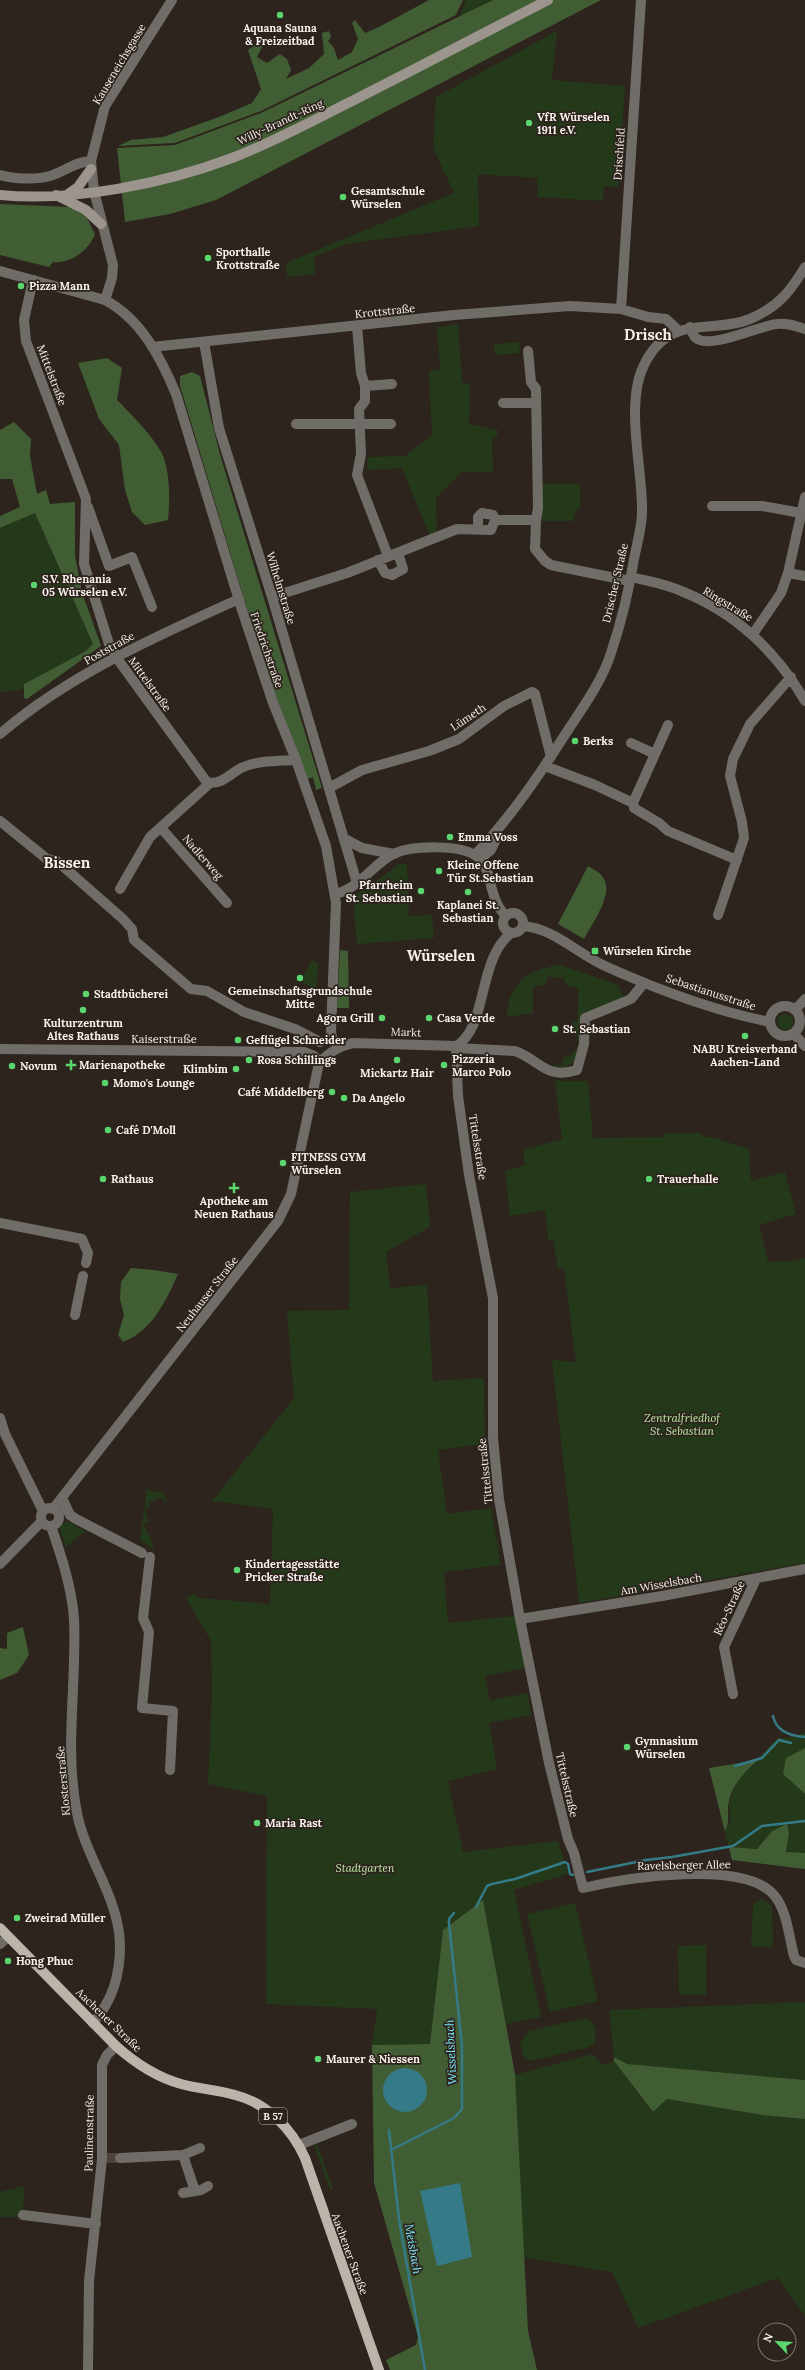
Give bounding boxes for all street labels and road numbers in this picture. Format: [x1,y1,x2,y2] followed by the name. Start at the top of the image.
[89,21,149,107] street label: Kauseneichsgasse
[235,96,326,148] street label: Willy-Brandt-Ring
[610,127,628,181] street label: Drischfeld
[354,301,416,321] street label: Krottstraße
[34,343,70,407] street label: Mittelstraße
[599,542,631,624] street label: Drischer Straße
[263,550,299,626] street label: Wilhelmstraße
[700,584,756,624] street label: Ringstraße
[247,610,287,690] street label: Friedrichstraße
[81,628,137,668] street label: Poststraße
[125,654,175,714] street label: Mittelstraße
[448,700,489,734] street label: Lümeth
[180,832,227,883] street label: Nadlerweg
[664,971,758,1013] street label: Sebastianusstraße
[390,1024,422,1040] street label: Markt
[131,1032,197,1046] street label: Kaiserstraße
[466,1113,490,1181] street label: Tittelsstraße
[173,1253,241,1335] street label: Neuhauser Straße
[475,1437,495,1505] street label: Tittelsstraße
[618,1570,703,1598] street label: Am Wisselsbach
[710,1578,748,1638] street label: Réo-Straße
[53,1745,73,1817] street label: Klosterstraße
[553,1751,581,1819] street label: Tittelsstraße
[637,1857,731,1873] street label: Ravelsberger Allee
[73,1984,145,2055] street label: Aachener Straße
[81,2094,97,2172] street label: Paulinenstraße
[259,2108,287,2124] road number: B 57
[328,2210,371,2297] street label: Aachener Straße

